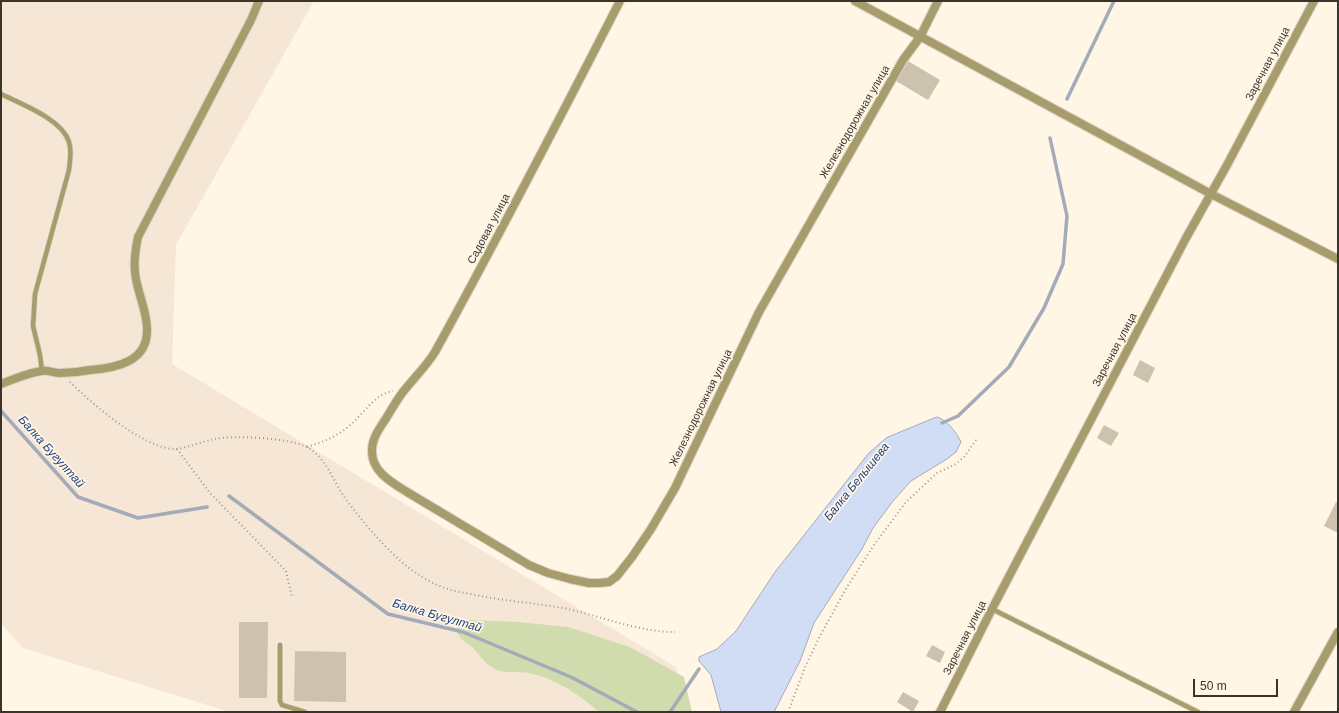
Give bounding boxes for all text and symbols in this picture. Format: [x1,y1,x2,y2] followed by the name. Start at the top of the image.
[1243,25,1293,103] street label: Заречная улица
[817,63,893,181] street label: Железнодорожная улица
[465,192,513,266] street label: Садовая улица
[1090,311,1140,389] street label: Заречная улица
[667,347,735,469] street label: Железнодорожная улица
[15,413,87,491] water label: Балка Бугултай
[821,440,893,524] water label: Балка Белышева
[391,596,483,636] water label: Балка Бугултай
[941,599,989,677] street label: Заречная улица
[1195,671,1280,697] scale bar
[1200,679,1227,693] text: 50 m

